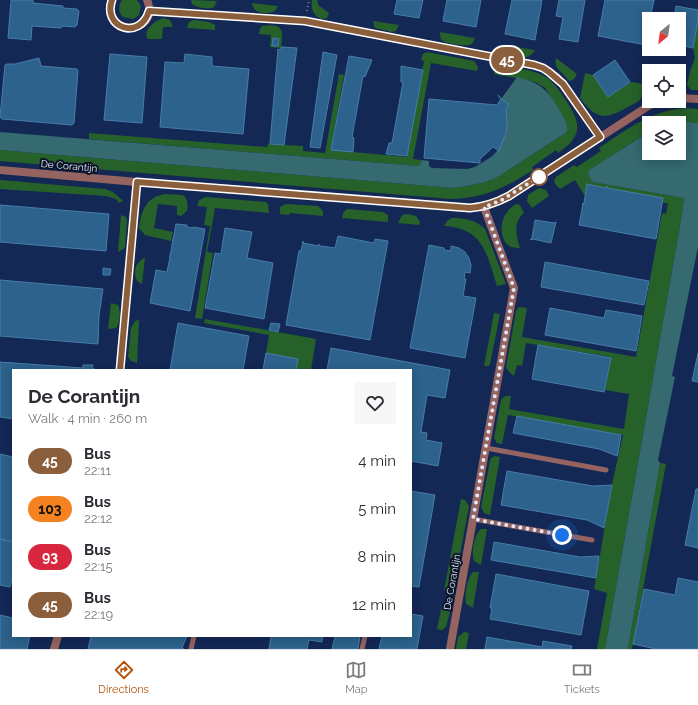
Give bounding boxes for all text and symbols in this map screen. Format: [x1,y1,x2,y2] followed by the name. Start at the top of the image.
[642,12,686,56] north arrow
[642,12,686,160] map controls
[489,47,525,73] line badge: 45
[499,52,515,68] text: 45
[642,64,686,108] button: locate
[642,116,686,160] button: layers
[40,158,98,174] street label: De Corantijn
[530,168,548,186] unlabelled marker
[354,382,396,424] button: heart
[28,385,140,407] text: De Corantijn
[28,411,147,426] text: Walk · 4 min · 260 m
[84,445,111,463] text: Bus
[358,452,396,470] text: 4 min
[42,453,58,469] text: 45
[84,463,111,478] text: 22:11
[84,493,111,511] text: Bus
[358,500,396,518] text: 5 min
[38,501,62,517] text: 103
[84,511,112,526] text: 22:12
[552,525,572,545] your location
[84,541,111,559] text: Bus
[357,548,396,566] text: 8 min
[42,549,58,565] text: 93
[442,553,462,611] street label: De Corantijn
[84,559,113,574] text: 22:15
[84,589,111,607] text: Bus
[352,596,396,614] text: 12 min
[42,597,58,613] text: 45
[84,607,113,622] text: 22:19
[98,659,149,696] tab: Directions
[345,659,368,696] tab: Map
[564,659,600,696] tab: Tickets

